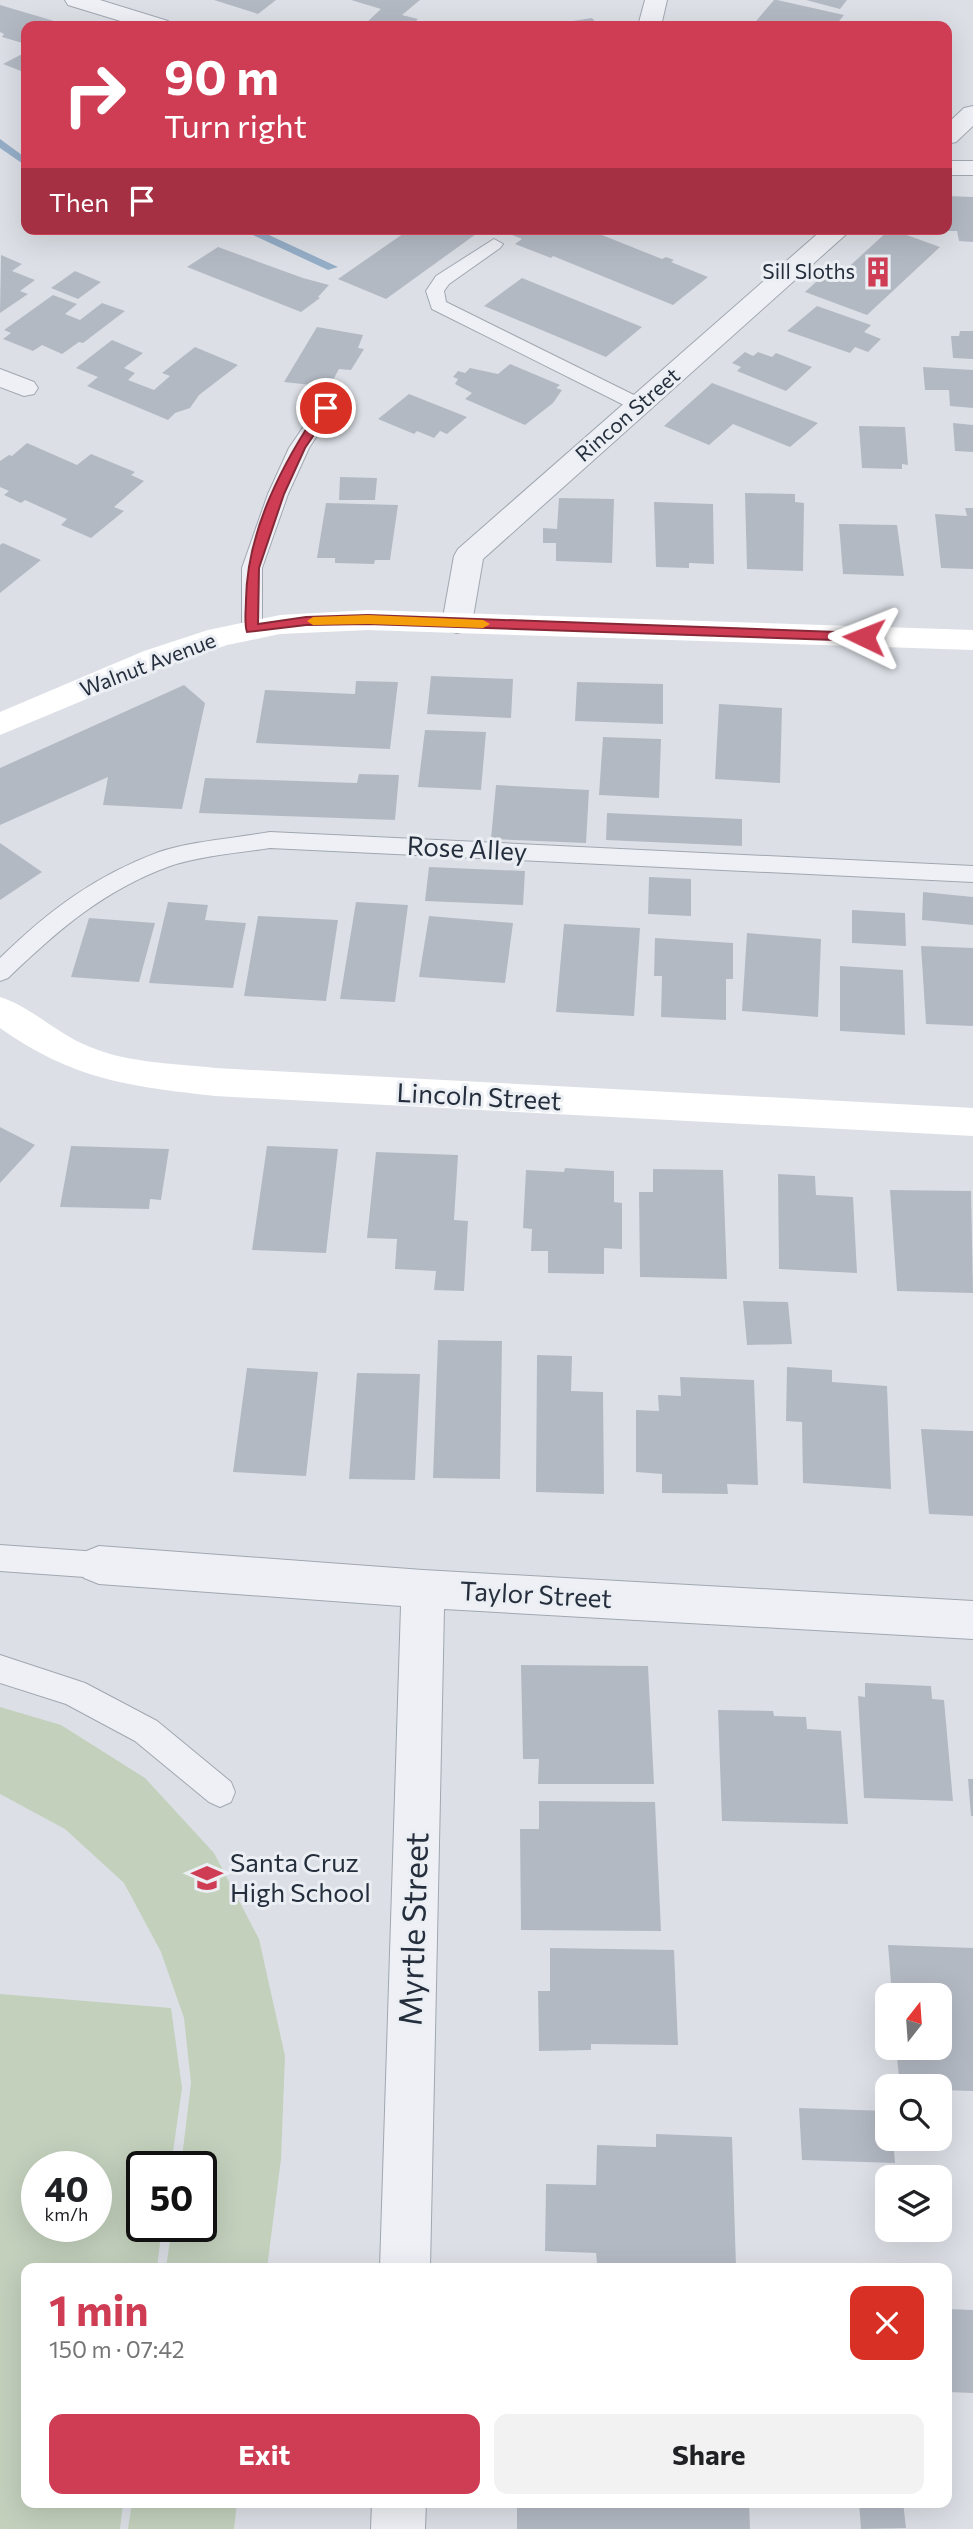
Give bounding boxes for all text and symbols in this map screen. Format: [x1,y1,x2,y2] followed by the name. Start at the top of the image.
[164,45,279,105] text: 90 m
[49,49,140,140] icon: right
[164,105,307,145] text: Turn right
[123,182,161,220] icon: arrive
[49,186,109,217] text: Then
[861,255,895,289] building icon: Sill Sloths
[762,258,855,283] place label: Sill Sloths
[570,362,684,466] street label: Rincon Street
[296,378,356,438] pin
[307,389,345,427] icon: arrive
[827,600,901,674] position arrow
[76,626,219,701] street label: Walnut Avenue
[406,829,528,866] street label: Rose Alley
[396,1076,562,1115] street label: Lincoln Street
[459,1574,613,1613] street label: Taylor Street
[389,1831,435,2026] street label: Myrtle Street
[230,1846,371,1907] place label: Santa Cruz High School
[190,1861,224,1895] school or university icon: Santa Cruz High School
[875,1983,952,2060] north arrow
[875,1983,952,2242] map controls
[875,2074,952,2151] button: search
[126,2151,217,2242] speed limit sign: 50
[875,2165,952,2242] button: layers
[44,2166,89,2209] text: 40
[45,2203,88,2225] text: km/h
[49,2283,149,2335] text: 1 min
[850,2286,924,2360] button: close
[49,2335,184,2363] text: 150 m · 07:42
[49,2414,480,2494] button: Exit
[494,2414,924,2494] button: Share

